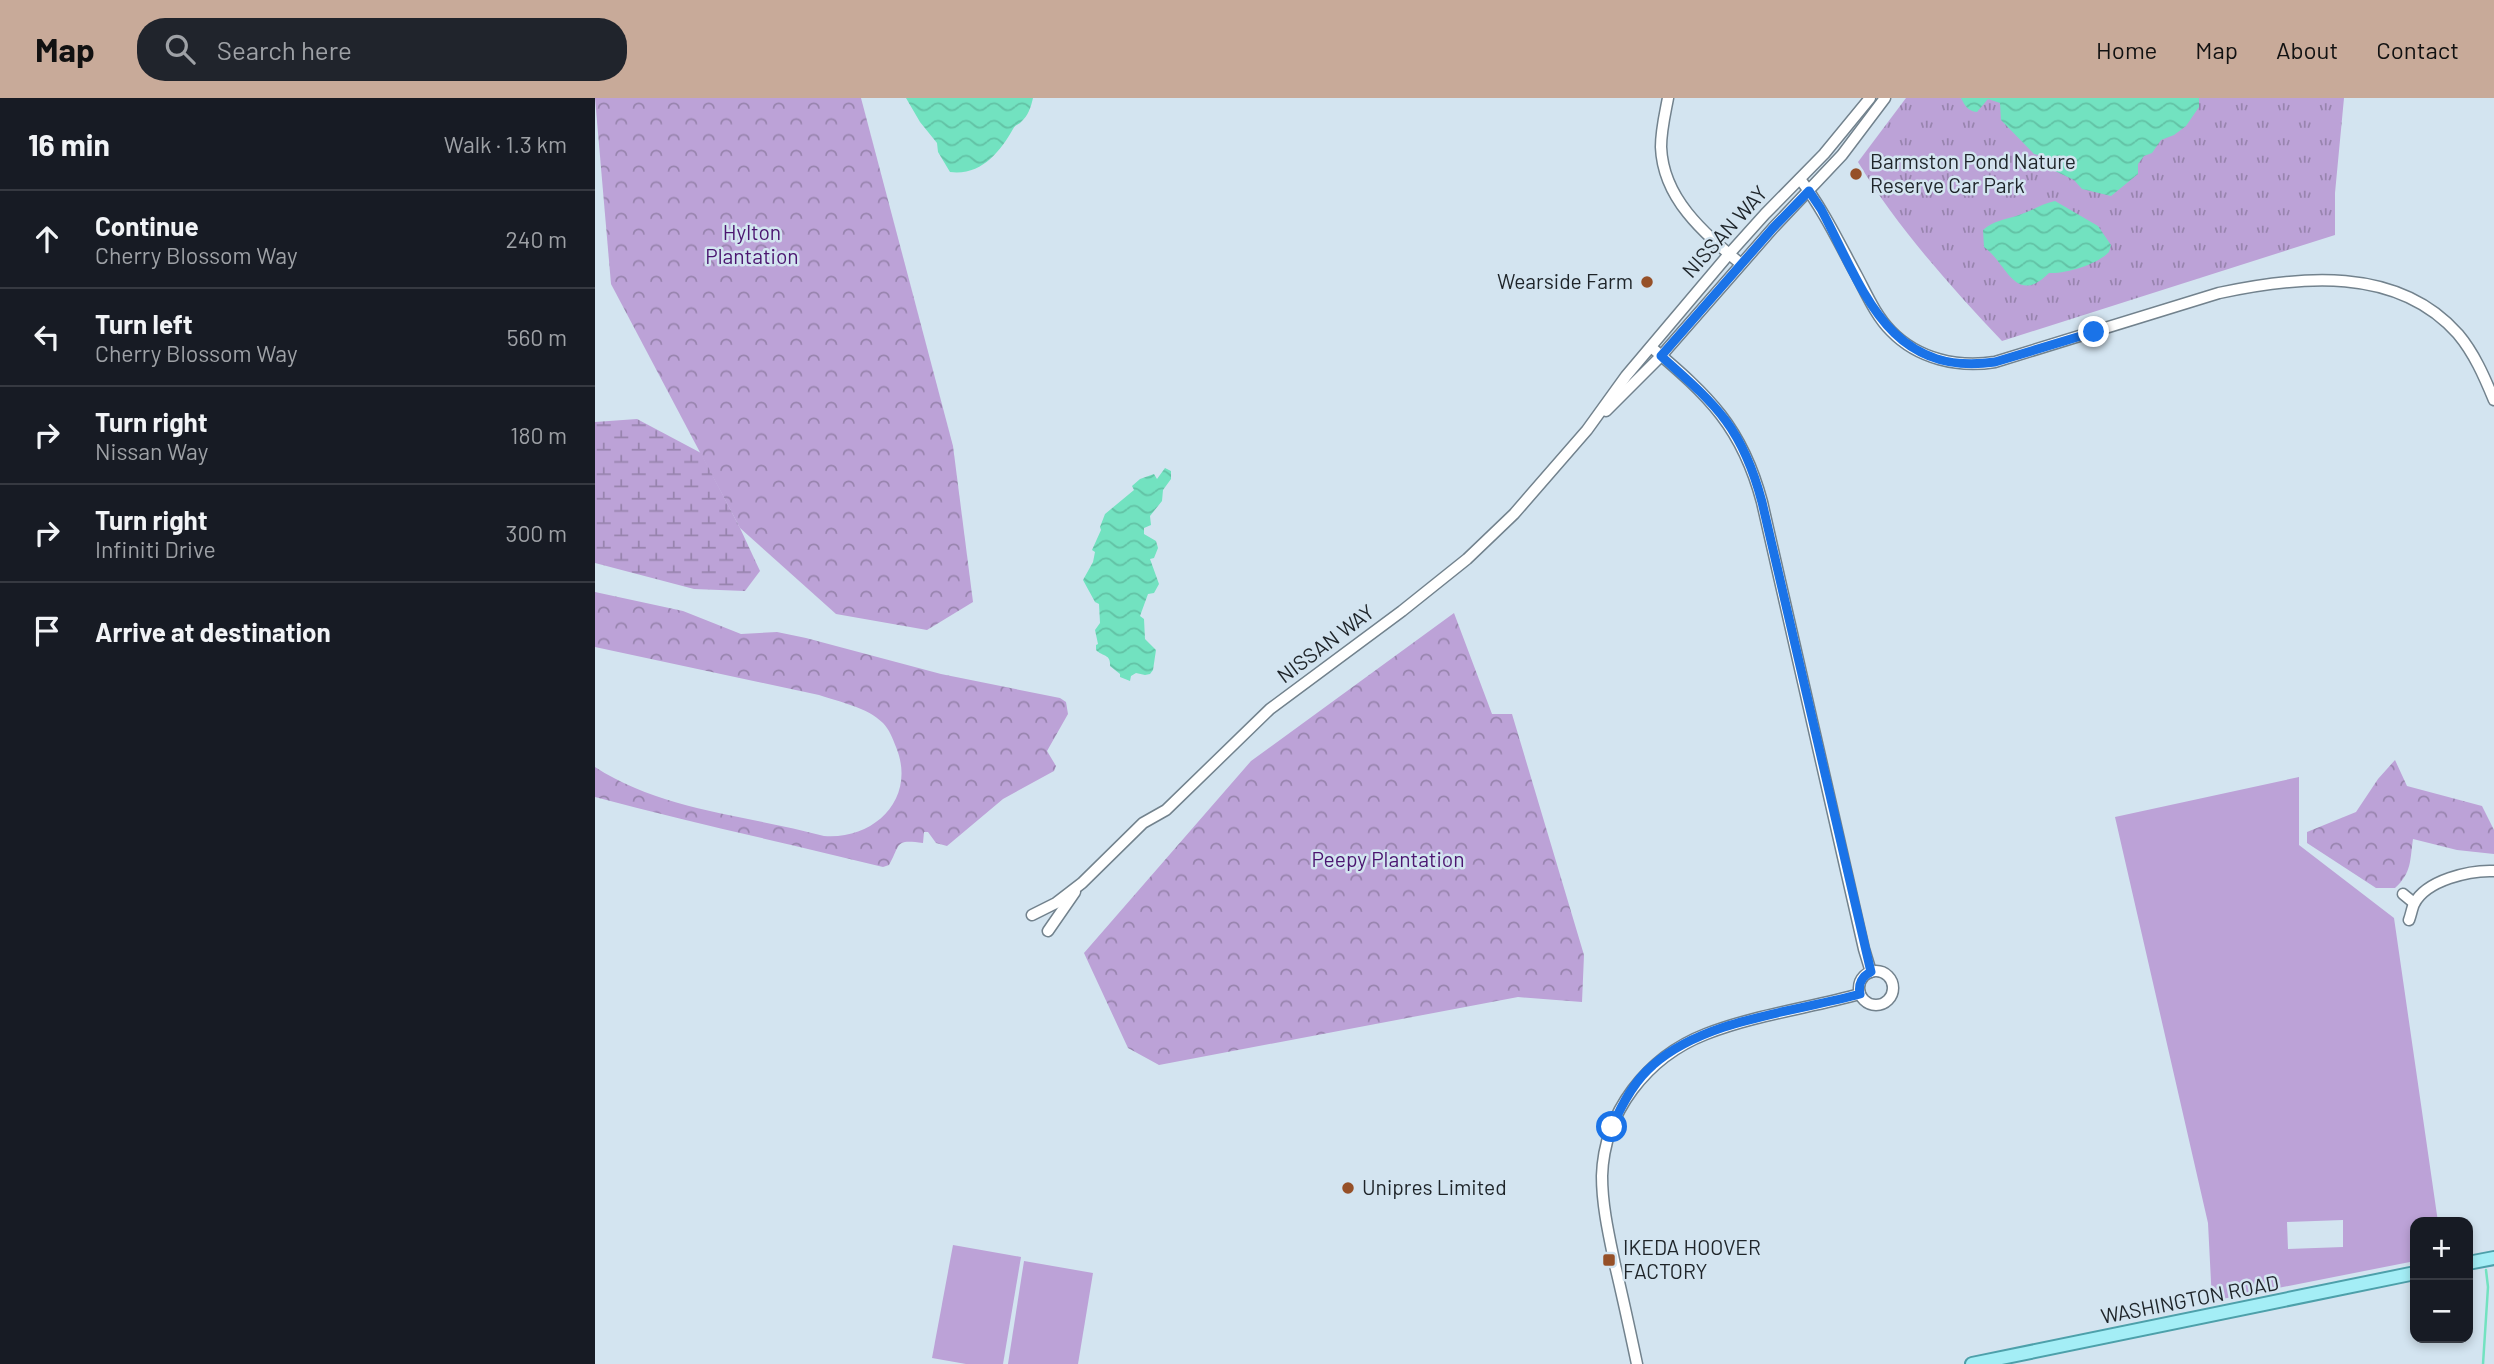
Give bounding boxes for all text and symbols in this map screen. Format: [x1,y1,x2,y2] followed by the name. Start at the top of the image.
[137,18,627,81] search box
[35,29,95,69] text: Map
[161,30,199,68] icon: search
[217,34,352,65] text: Search here
[2096,35,2157,64] text: Home
[2195,35,2238,64] text: Map
[2276,35,2338,64] text: About
[2376,35,2459,64] text: Contact
[28,126,110,162] text: 16 min
[444,130,567,158] text: Walk · 1.3 km
[1870,148,2076,197] place label: Barmston Pond Nature Reserve Car Park
[1848,166,1864,182] marker: Barmston Pond Nature Reserve Car Park
[1676,180,1772,282] street label: NISSAN WAY
[95,210,199,241] text: Continue
[705,219,799,268] park label: Hylton Plantation
[28,220,66,258] icon: ahead
[505,225,567,253] text: 240 m
[95,241,298,269] text: Cherry Blossom Way
[1497,268,1633,293] place label: Wearside Farm
[1639,274,1655,290] marker: Wearside Farm
[95,308,193,339] text: Turn left
[2078,316,2109,347] route end
[28,318,66,356] icon: left
[507,323,567,351] text: 560 m
[95,339,298,367] text: Cherry Blossom Way
[95,406,208,437] text: Turn right
[28,416,66,454] icon: right
[510,421,567,449] text: 180 m
[95,437,208,465] text: Nissan Way
[95,504,208,535] text: Turn right
[28,514,66,552] icon: right
[506,519,567,547] text: 300 m
[95,535,216,563] text: Infiniti Drive
[1272,598,1379,687] street label: NISSAN WAY
[28,612,66,650] icon: arrive
[95,616,331,647] text: Arrive at destination
[1311,846,1465,871] park label: Peepy Plantation
[1596,1111,1627,1142] route start
[1362,1174,1507,1199] place label: Unipres Limited
[1340,1180,1356,1196] marker: Unipres Limited
[2410,1217,2473,1343] map controls
[2410,1217,2473,1280] button: +
[1623,1234,1761,1283] place label: IKEDA HOOVER FACTORY
[1601,1252,1617,1268] marker: IKEDA HOOVER FACTORY
[2099,1269,2281,1328] street label: WASHINGTON ROAD
[2410,1280,2473,1343] button: −

